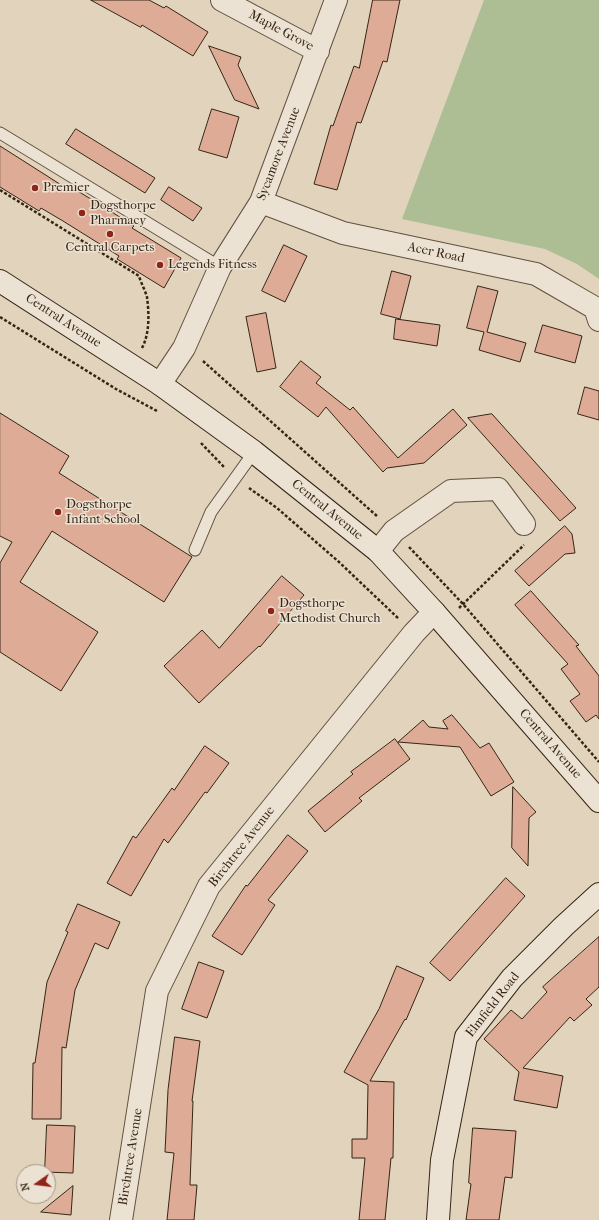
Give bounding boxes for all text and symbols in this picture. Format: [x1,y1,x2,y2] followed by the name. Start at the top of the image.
[246,7,316,55] street label: Maple Grove
[254,105,304,203] street label: Sycamore Avenue
[43,180,89,196] place label: Premier
[30,183,40,193] marker: Premier
[90,198,156,229] place label: Dogsthorpe Pharmacy
[77,208,87,218] marker: Dogsthorpe Pharmacy
[105,229,115,239] marker: Central Carpets
[406,239,466,267] street label: Acer Road
[66,240,154,256] place label: Central Carpets
[168,257,257,273] place label: Legends Fitness
[155,260,165,270] marker: Legends Fitness
[22,291,104,351] street label: Central Avenue
[288,477,366,543] street label: Central Avenue
[66,497,140,528] place label: Dogsthorpe Infant School
[53,507,63,517] marker: Dogsthorpe Infant School
[279,596,380,627] place label: Dogsthorpe Methodist Church
[266,606,276,616] marker: Dogsthorpe Methodist Church
[516,706,584,782] street label: Central Avenue
[206,803,278,891] street label: Birchtree Avenue
[463,969,523,1041] street label: Elmfield Road
[116,1107,146,1207] street label: Birchtree Avenue
[16,1164,56,1204] north arrow
[18,1181,32,1192] text: N

